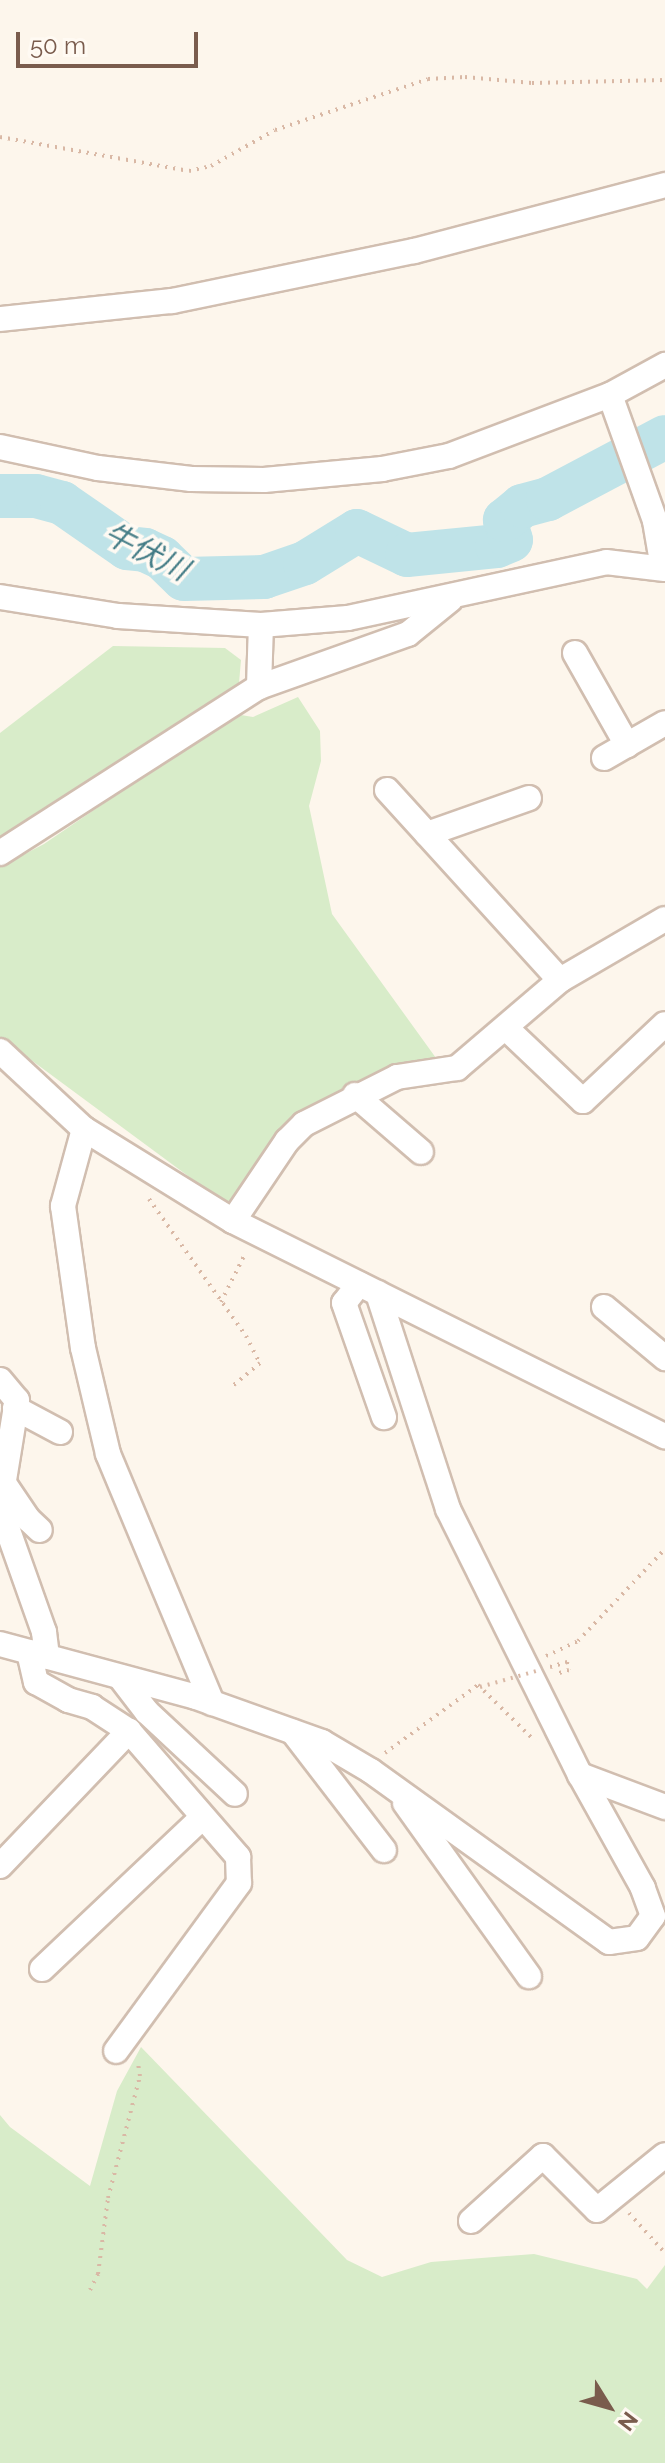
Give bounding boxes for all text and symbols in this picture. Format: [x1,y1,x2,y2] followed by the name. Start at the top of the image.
[20,16,202,66] scale bar
[30,31,86,60] text: 50 m
[98,516,194,588] water label: 牛伏川
[569,2367,649,2447] north arrow
[613,2407,644,2436] text: N

